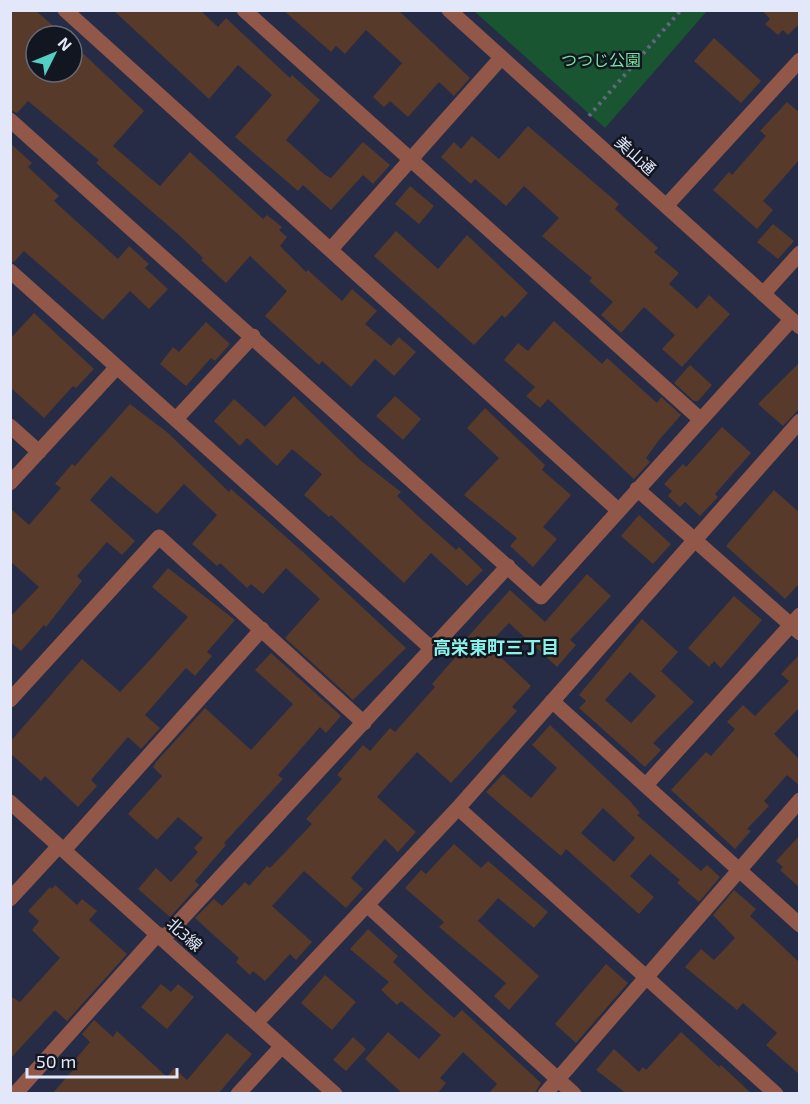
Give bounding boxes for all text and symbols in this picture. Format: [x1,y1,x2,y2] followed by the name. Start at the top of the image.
[24,24,84,84] north arrow
[54,33,76,54] text: N
[561,50,641,69] park label: つつじ公園
[612,132,660,178] street label: 美山通
[433,636,559,658] district label: 高栄東町三丁目
[163,913,207,955] street label: 北3線
[27,1041,177,1079] scale bar
[36,1050,76,1072] text: 50 m

